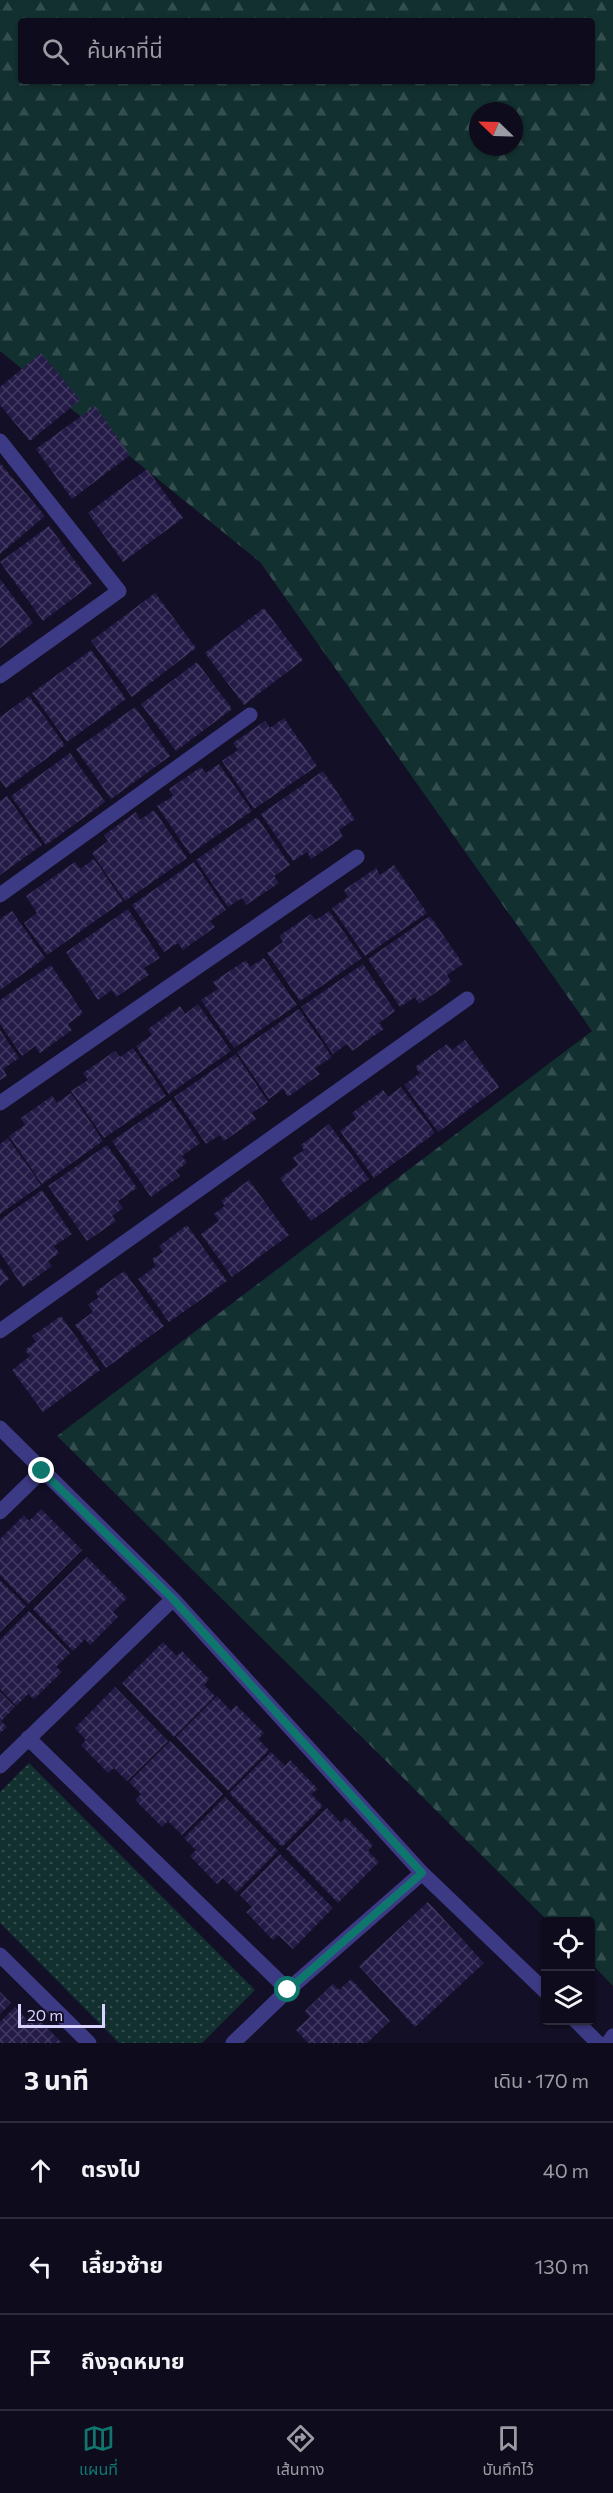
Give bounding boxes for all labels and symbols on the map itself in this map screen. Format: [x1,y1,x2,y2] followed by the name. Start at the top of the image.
[469,102,523,156] north arrow
[28,1457,54,1483] route end
[274,1976,300,2002] route start
[18,2001,105,2028] scale bar

